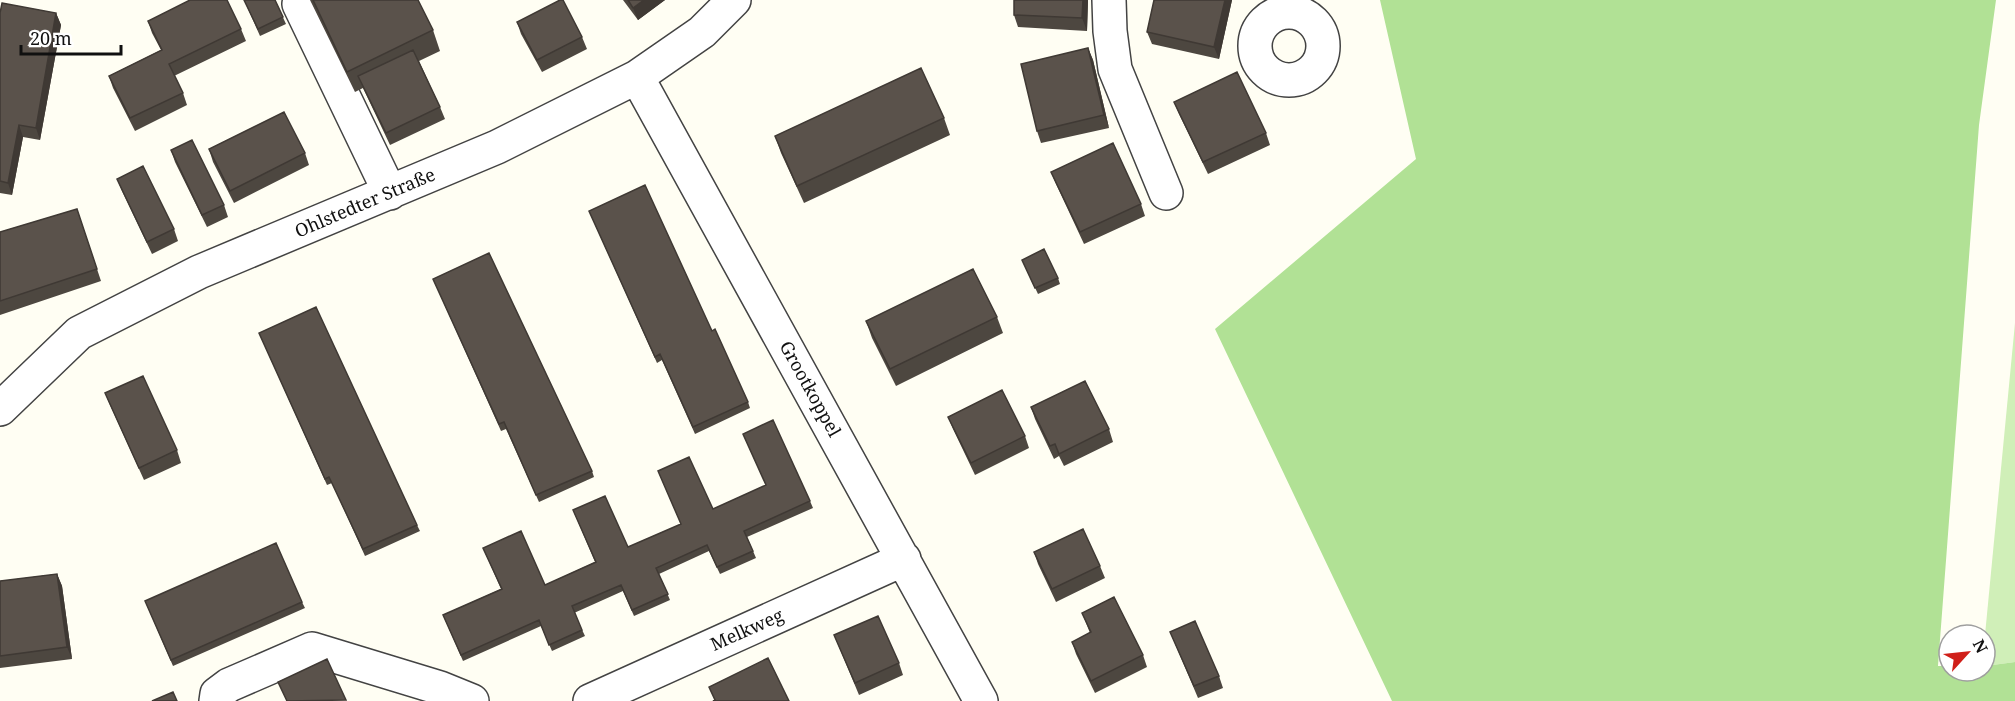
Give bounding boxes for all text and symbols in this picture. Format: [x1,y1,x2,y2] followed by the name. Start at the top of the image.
[21,18,122,56] scale bar
[30,26,72,50] text: 20 m
[291,162,438,242] street label: Ohlstedter Straße
[775,336,847,441] street label: Grootkoppel
[706,602,787,656] street label: Melkweg
[1937,623,1997,683] north arrow
[1968,636,1993,657] text: N

